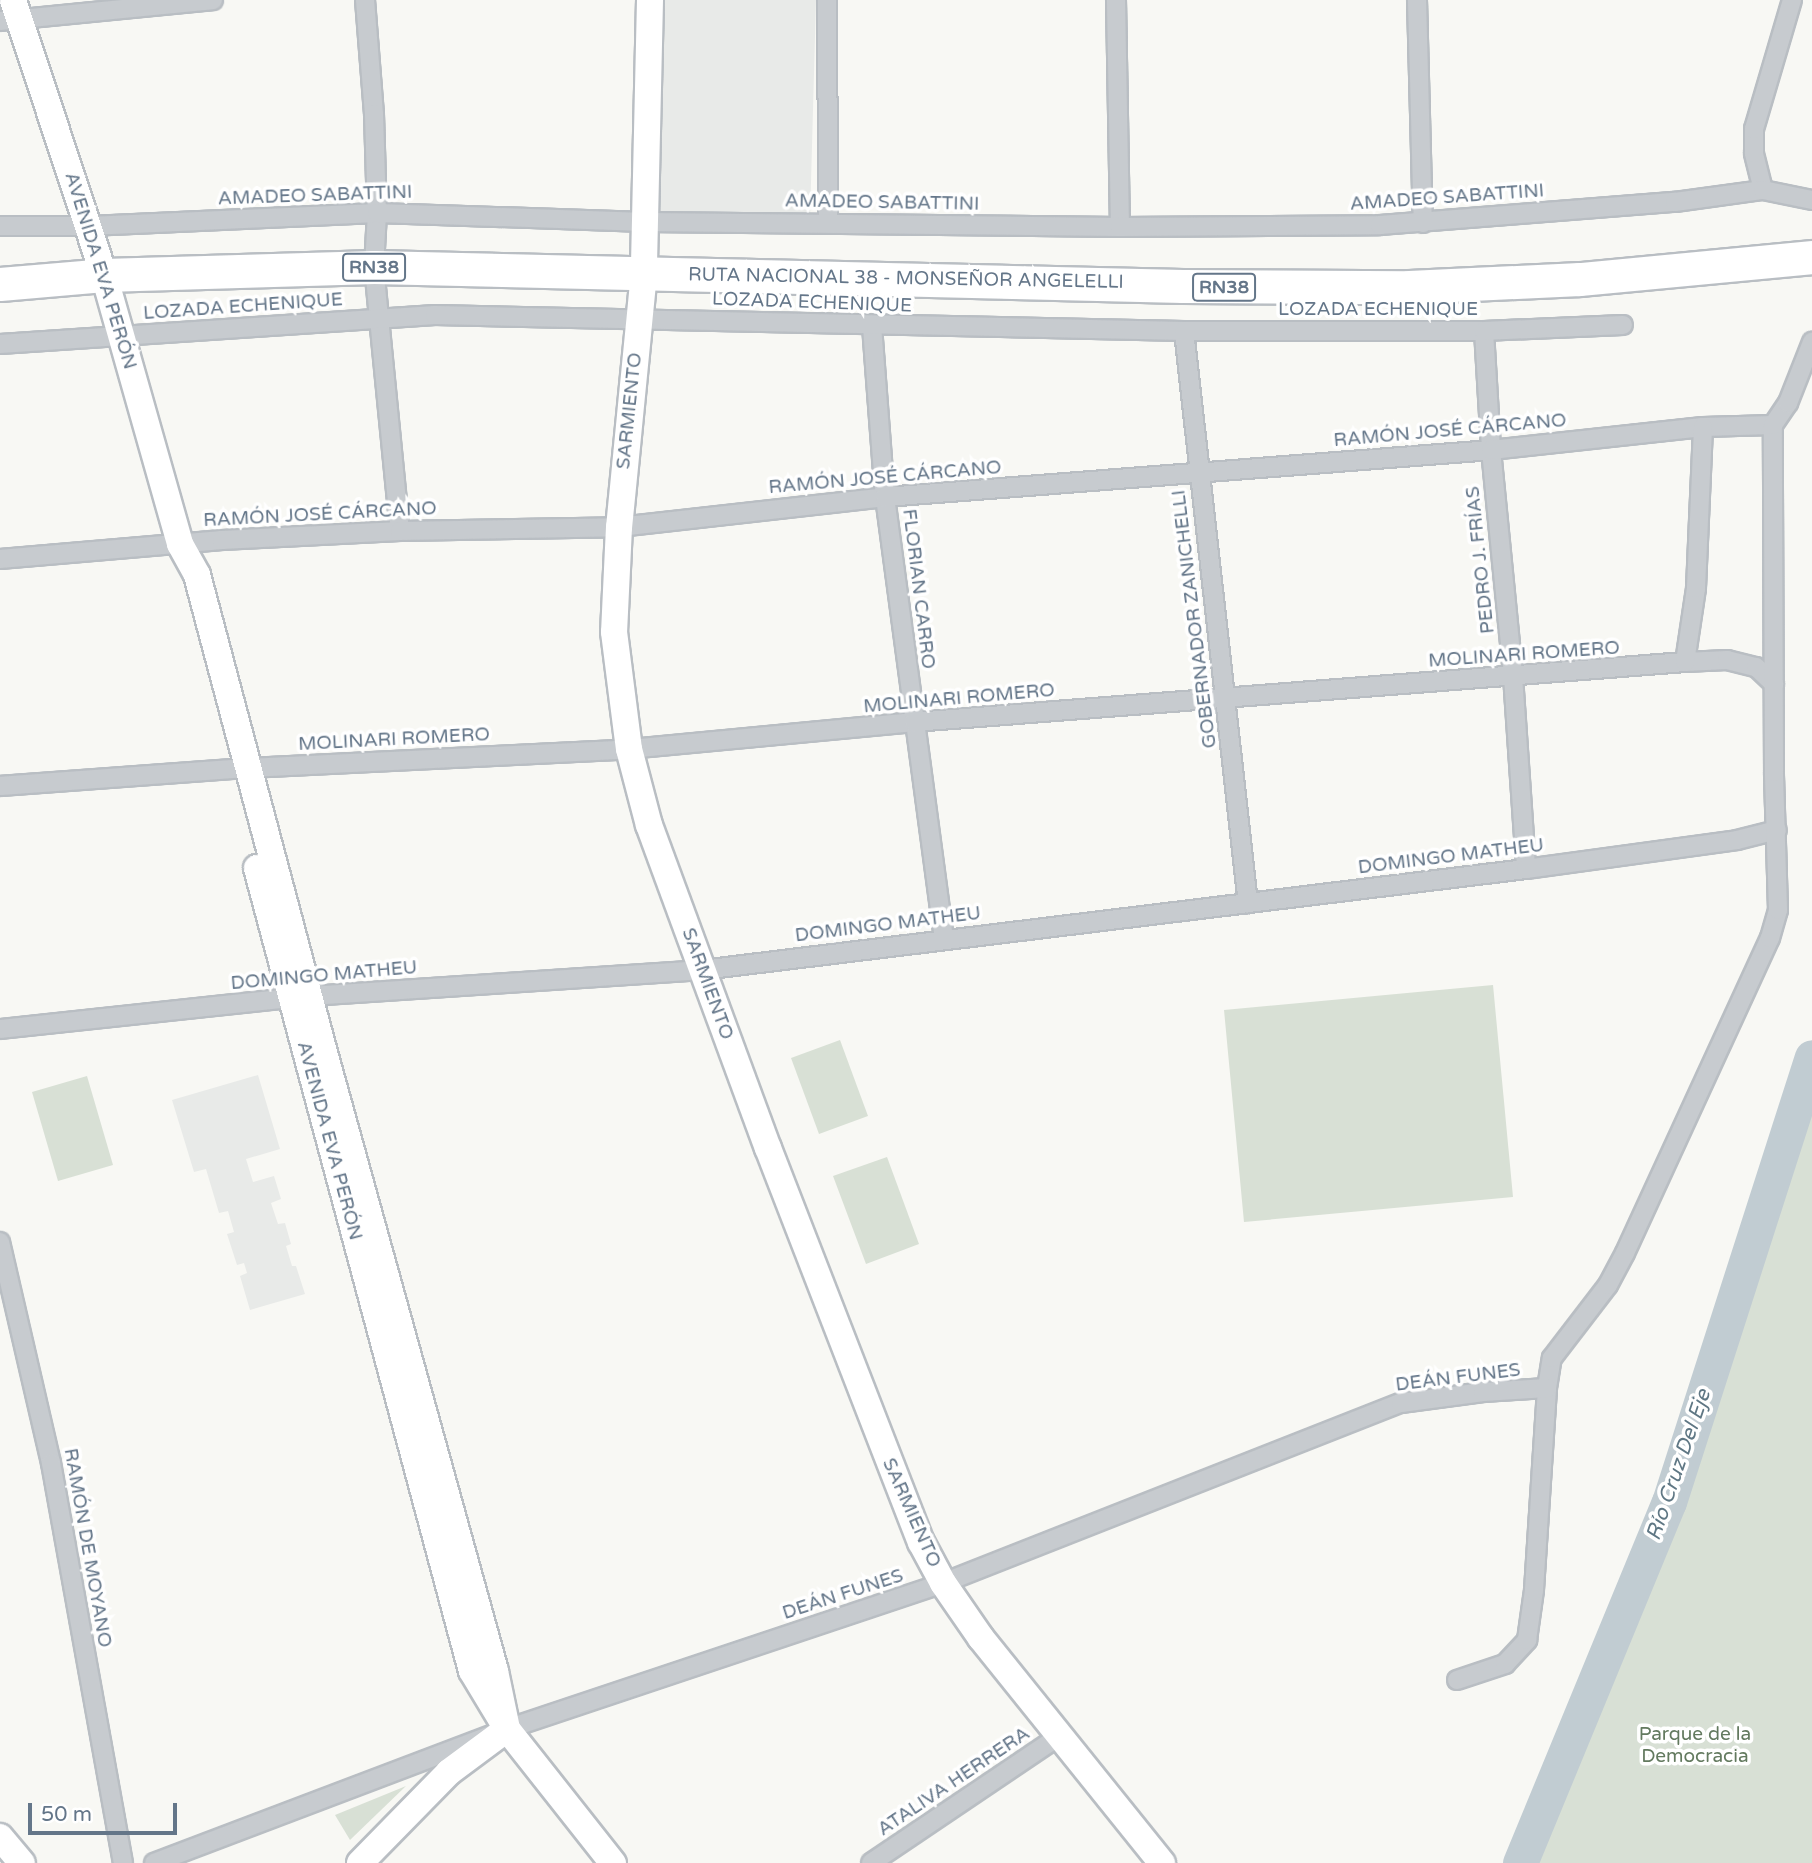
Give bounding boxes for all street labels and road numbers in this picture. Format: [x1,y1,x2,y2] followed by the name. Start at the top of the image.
[59,170,141,372] street label: AVENIDA EVA PERÓN
[1349,180,1545,216] street label: AMADEO SABATTINI
[217,181,413,211] street label: AMADEO SABATTINI
[785,190,979,216] street label: AMADEO SABATTINI
[341,253,407,282] road number: RN38
[688,264,1124,294] street label: RUTA NACIONAL 38 - MONSEÑOR ANGELELLI
[1191,272,1257,302] road number: RN38
[712,288,912,318] street label: LOZADA ECHENIQUE
[142,289,344,325] street label: LOZADA ECHENIQUE
[1278,299,1478,321] street label: LOZADA ECHENIQUE
[613,352,647,470] street label: SARMIENTO
[1333,409,1567,453] street label: RAMÓN JOSÉ CÁRCANO
[768,456,1002,500] street label: RAMÓN JOSÉ CÁRCANO
[1462,485,1500,635] street label: PEDRO J. FRÍAS
[1168,488,1222,750] street label: GOBERNADOR ZANICHELLI
[203,498,437,532] street label: RAMÓN JOSÉ CÁRCANO
[897,508,939,670] street label: FLORIAN CARRO
[1428,637,1620,673] street label: MOLINARI ROMERO
[862,679,1056,719] street label: MOLINARI ROMERO
[298,724,490,756] street label: MOLINARI ROMERO
[1357,834,1545,880] street label: DOMINGO MATHEU
[794,902,982,948] street label: DOMINGO MATHEU
[676,925,738,1043] street label: SARMIENTO
[230,956,418,996] street label: DOMINGO MATHEU
[291,1039,367,1243] street label: AVENIDA EVA PERÓN
[1394,1359,1522,1397] street label: DEÁN FUNES
[58,1447,116,1649] street label: RAMÓN DE MOYANO
[877,1455,945,1571] street label: SARMIENTO
[780,1565,906,1625] street label: DEÁN FUNES
[874,1723,1034,1841] street label: ATALIVA HERRERA

